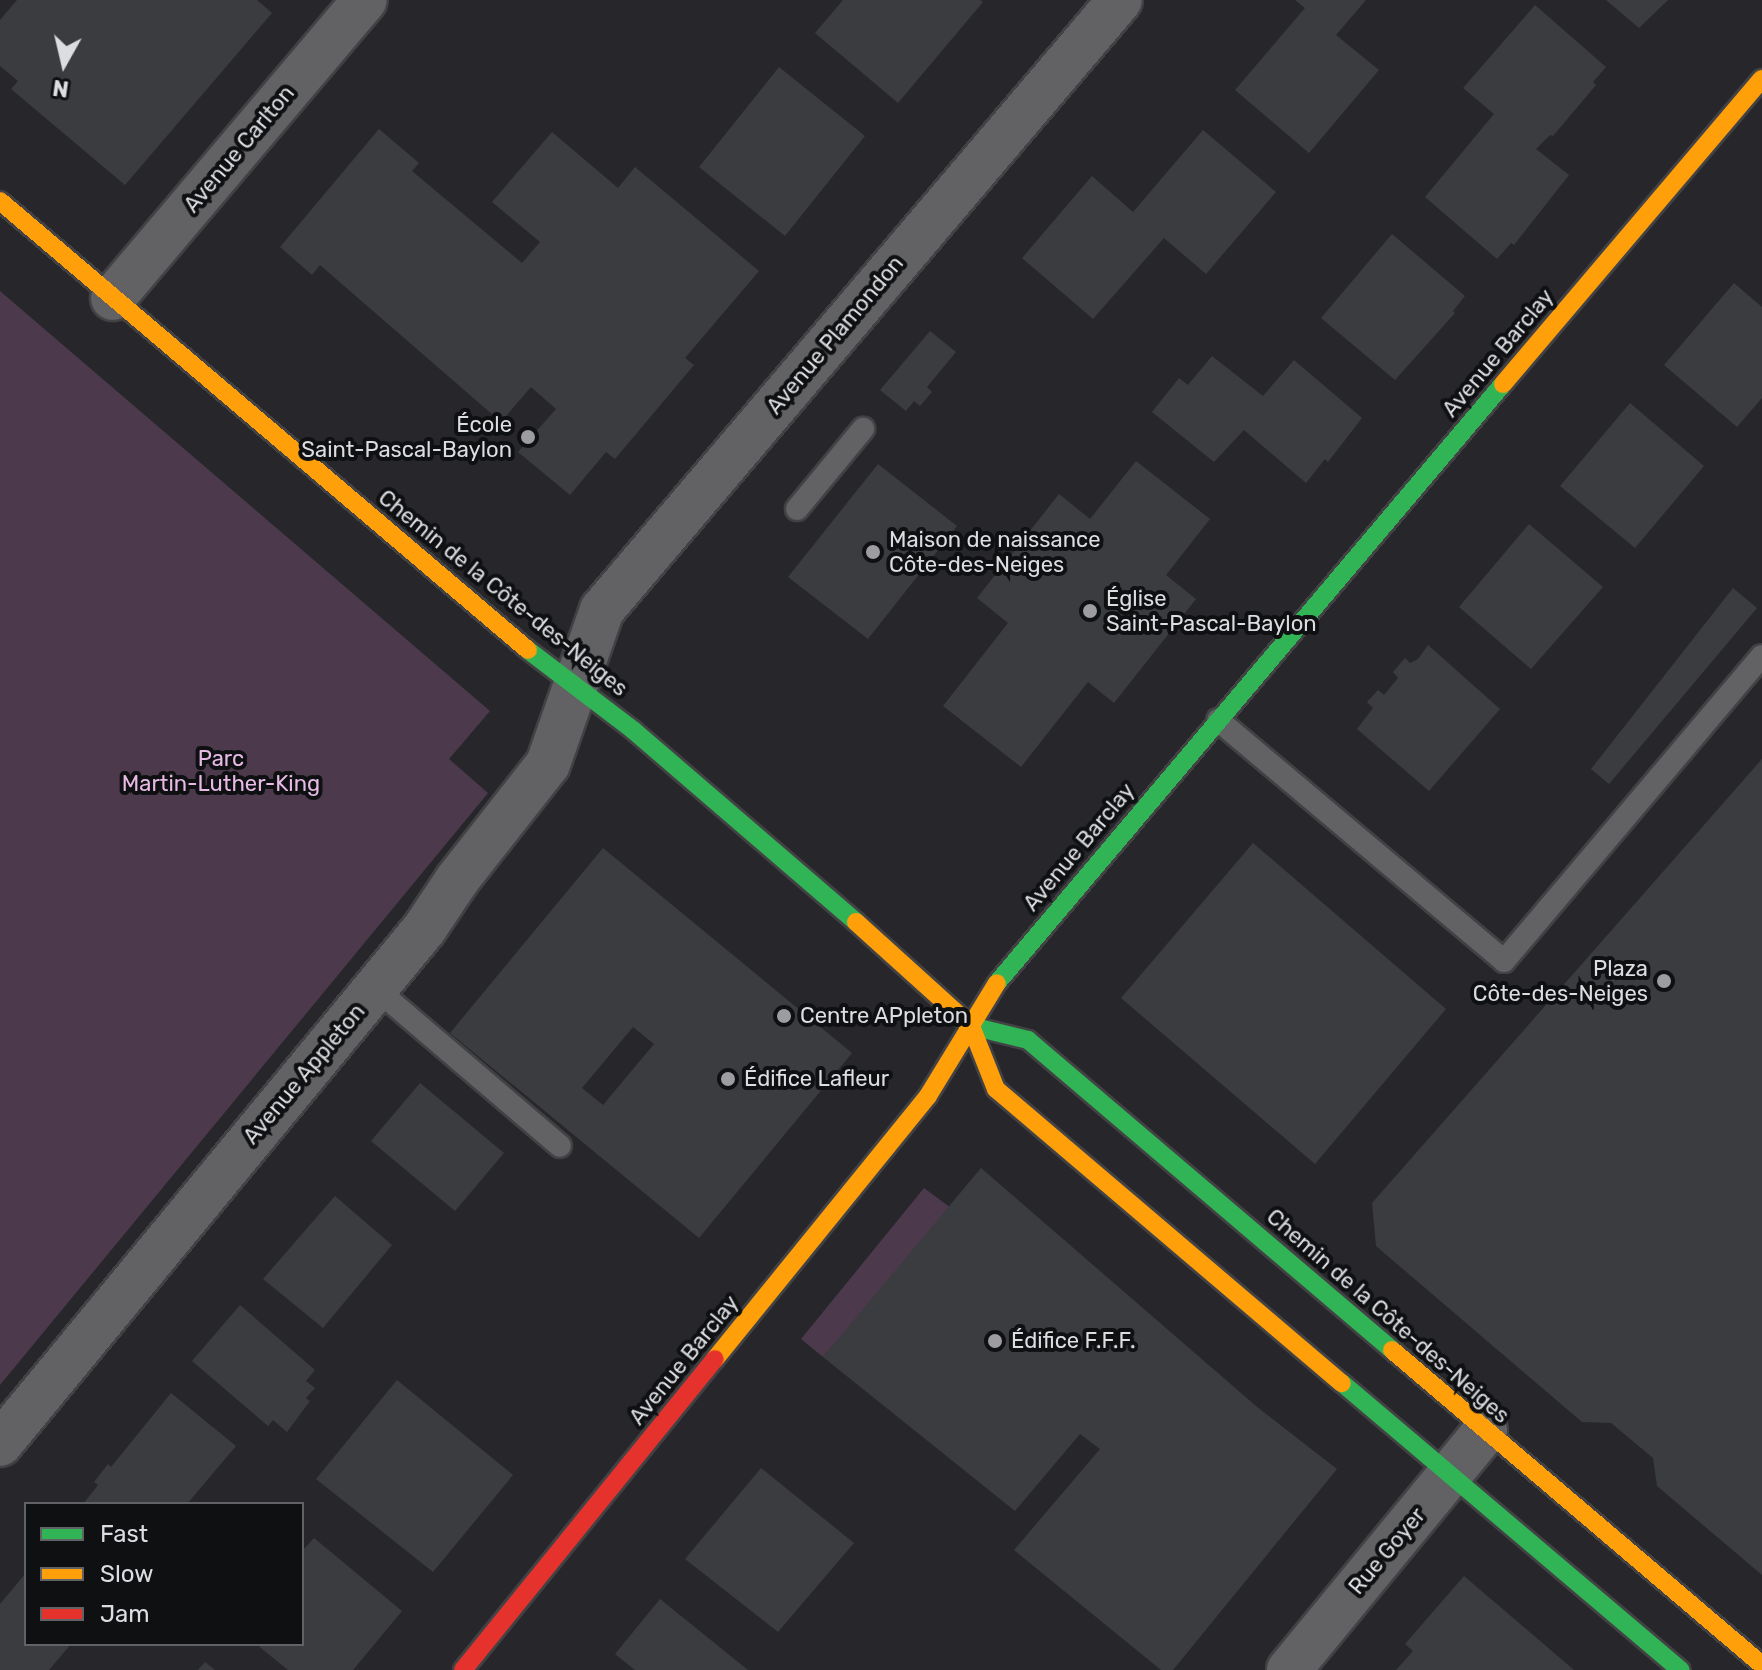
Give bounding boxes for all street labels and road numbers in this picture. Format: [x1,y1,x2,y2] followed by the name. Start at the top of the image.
[178,80,300,218] street label: Avenue Carlton
[761,250,909,420] street label: Avenue Plamondon
[1437,284,1559,422] street label: Avenue Barclay
[373,484,633,702] street label: Chemin de la Côte-des-Neiges
[1018,778,1140,916] street label: Avenue Barclay
[237,998,371,1150] street label: Avenue Appleton
[1261,1203,1515,1429] street label: Chemin de la Côte-des-Neiges
[624,1290,744,1430] street label: Avenue Barclay
[1343,1502,1431,1600] street label: Rue Goyer

